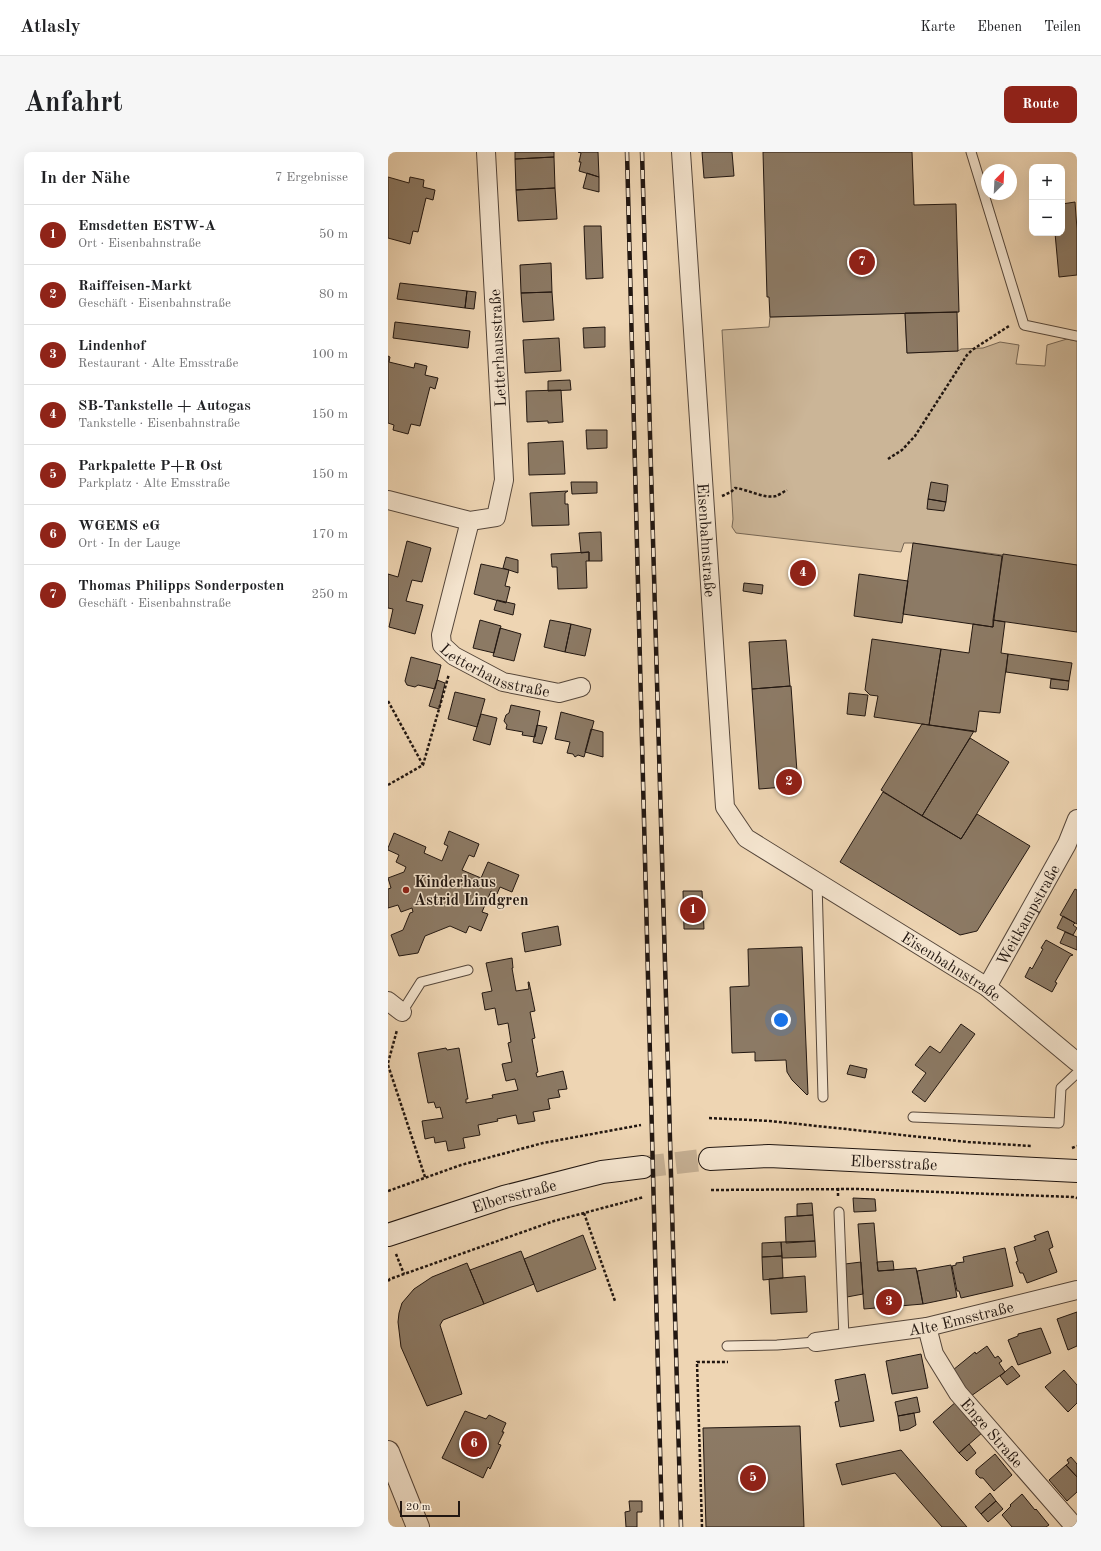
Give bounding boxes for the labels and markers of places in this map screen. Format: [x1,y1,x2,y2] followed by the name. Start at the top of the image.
[849,247,875,277] pin: 7
[790,558,816,588] pin: 4
[776,767,802,797] pin: 2
[414,875,529,909] place label: Kinderhaus Astrid Lindgren
[401,885,411,895] marker: Kinderhaus Astrid Lindgren
[680,895,706,925] pin: 1
[876,1287,902,1317] pin: 3
[461,1429,487,1459] pin: 6
[740,1463,766,1493] pin: 5

